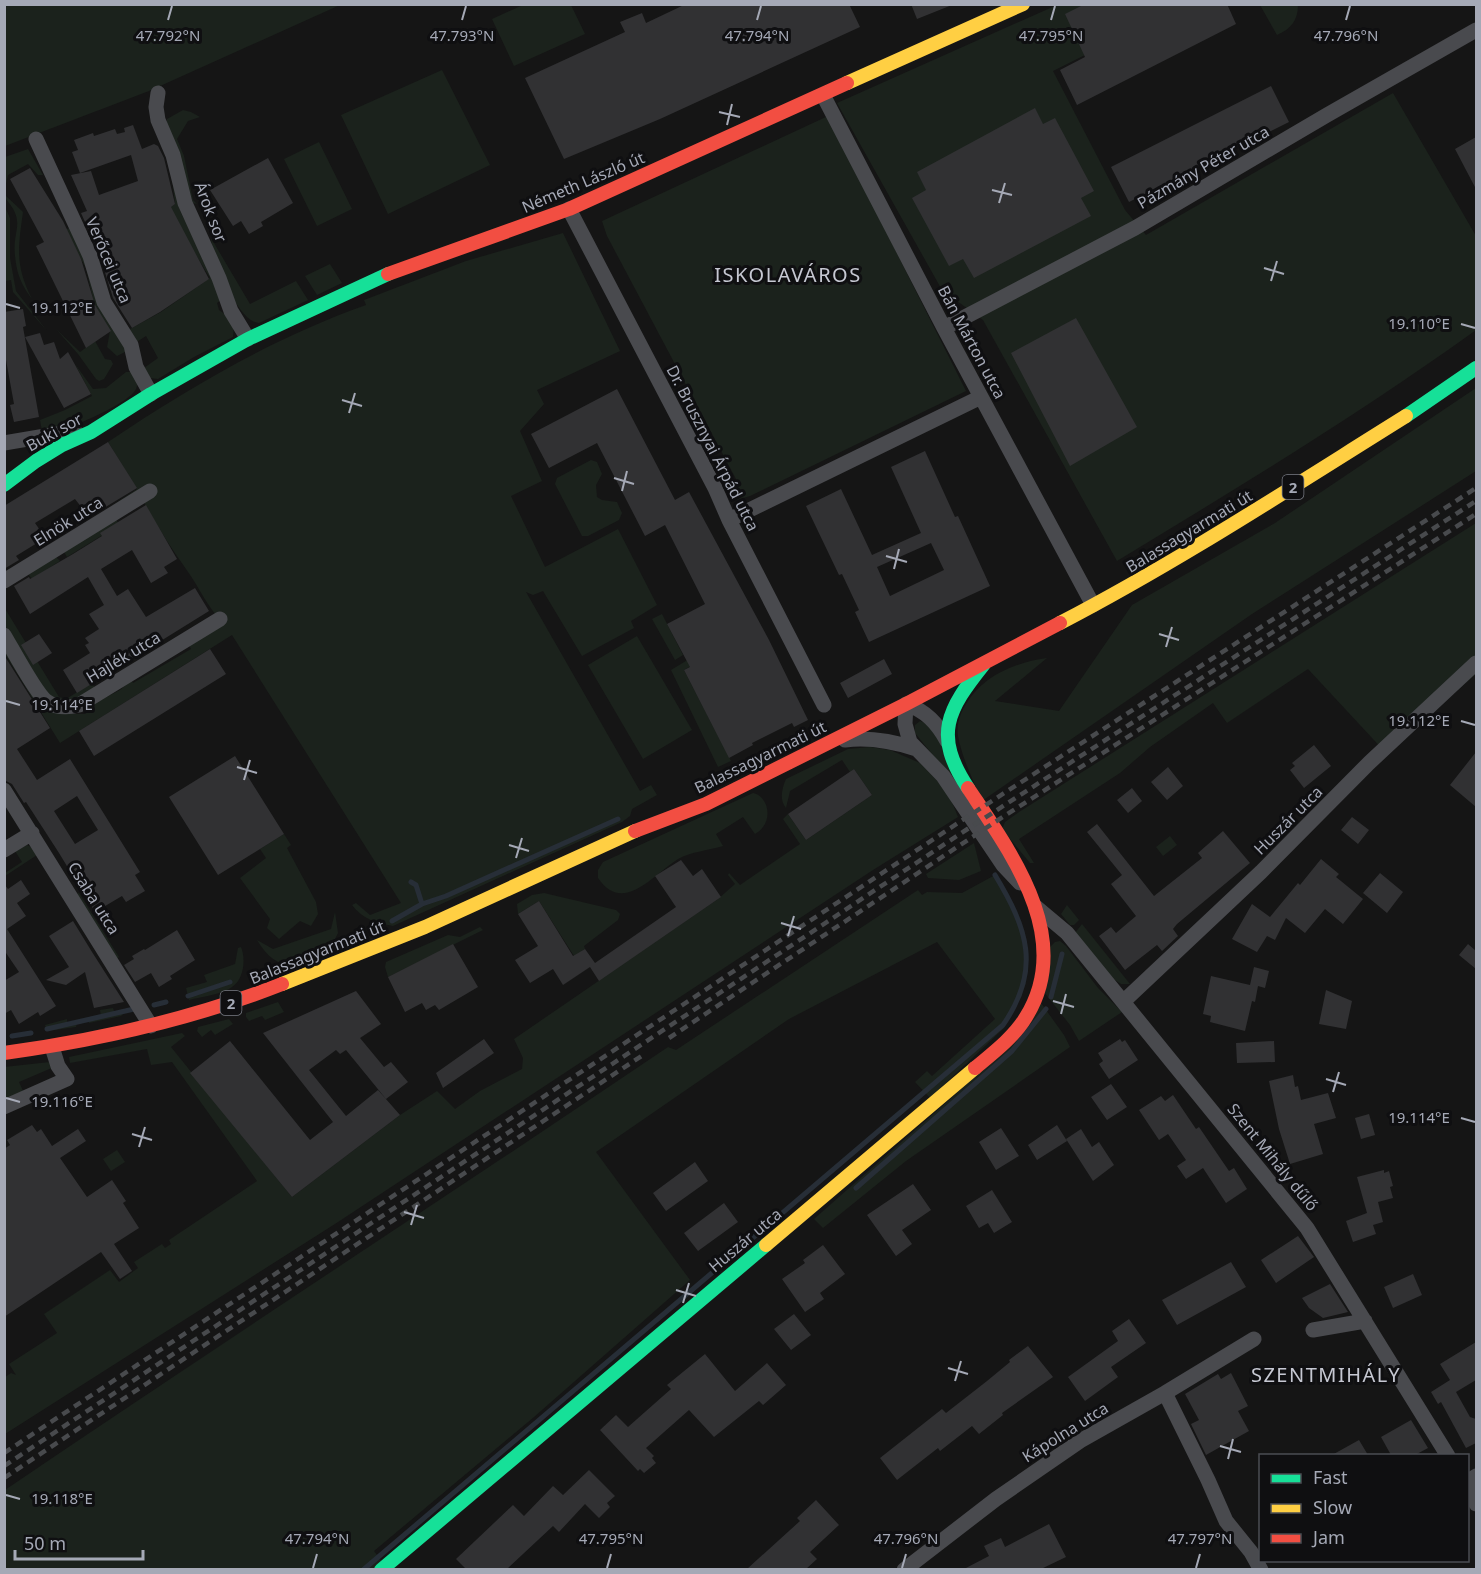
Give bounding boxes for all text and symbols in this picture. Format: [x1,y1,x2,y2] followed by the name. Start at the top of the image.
[136,25,200,45] text: 47.792°N
[430,25,494,45] text: 47.793°N
[725,25,789,45] text: 47.794°N
[1019,25,1083,45] text: 47.795°N
[1314,25,1378,45] text: 47.796°N
[1133,120,1273,214] street label: Pázmány Péter utca
[518,146,648,218] street label: Németh László út
[189,179,233,246] street label: Árok sor
[81,214,137,306] street label: Verőcei utca
[714,261,862,288] district label: ISKOLAVÁROS
[933,281,1011,403] street label: Bán Márton utca
[31,297,93,317] text: 19.112°E
[1388,313,1450,333] text: 19.110°E
[662,361,764,535] street label: Dr. Brusznyai Árpád utca
[22,407,86,456] street label: Buki sor
[1282,475,1304,499] road number: 2
[1122,484,1257,578] street label: Balassagyarmati út
[29,491,107,551] street label: Elnök utca
[82,626,164,688] street label: Hajlék utca
[31,694,93,714] text: 19.114°E
[1388,710,1450,730] text: 19.112°E
[690,715,830,798] street label: Balassagyarmati út
[1249,781,1327,859] street label: Huszár utca
[63,857,125,939] street label: Csaba utca
[246,915,388,989] street label: Balassagyarmati út
[220,991,242,1015] road number: 2
[31,1091,93,1111] text: 19.116°E
[1223,1099,1323,1215] street label: Szent Mihály dűlő
[1388,1107,1450,1127] text: 19.114°E
[704,1203,786,1277] street label: Huszár utca
[1251,1361,1401,1388] district label: SZENTMIHÁLY
[1018,1397,1112,1467] street label: Kápolna utca
[1259,1454,1469,1562] legend
[1313,1465,1348,1489] text: Fast
[31,1488,93,1508] text: 19.118°E
[1313,1495,1352,1519] text: Slow
[15,1523,142,1561] scale bar
[1311,1525,1345,1549] text: Jam
[285,1528,349,1548] text: 47.794°N
[579,1528,643,1548] text: 47.795°N
[874,1528,938,1548] text: 47.796°N
[1168,1528,1232,1548] text: 47.797°N
[24,1531,66,1555] text: 50 m

